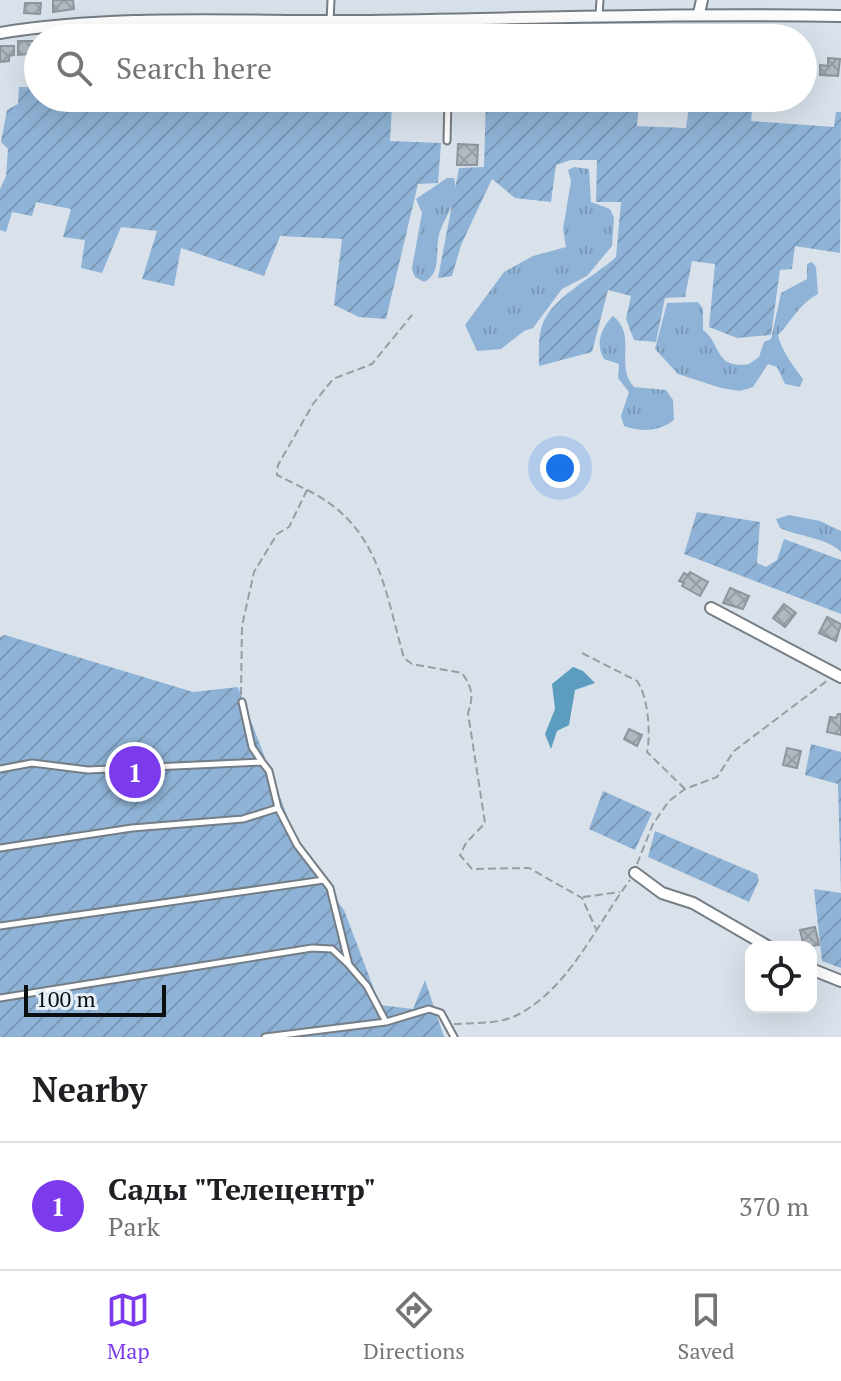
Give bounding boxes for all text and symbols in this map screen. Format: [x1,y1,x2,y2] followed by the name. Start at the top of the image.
[24,24,817,112] search box
[52,46,96,90] icon: search
[116,48,272,88] text: Search here
[540,448,580,488] your location
[109,742,161,802] pin: 1
[745,941,817,1013] map controls
[745,941,817,1013] button: locate
[24,981,166,1017] scale bar
[36,984,96,1013] text: 100 m
[32,1067,147,1112] text: Nearby
[108,1169,376,1209] text: Сады "Телецентр"
[51,1189,65,1223] text: 1
[739,1189,809,1223] text: 370 m
[108,1209,160,1243] text: Park
[106,1288,150,1365] tab: Map
[363,1288,465,1365] tab: Directions
[678,1288,735,1365] tab: Saved

